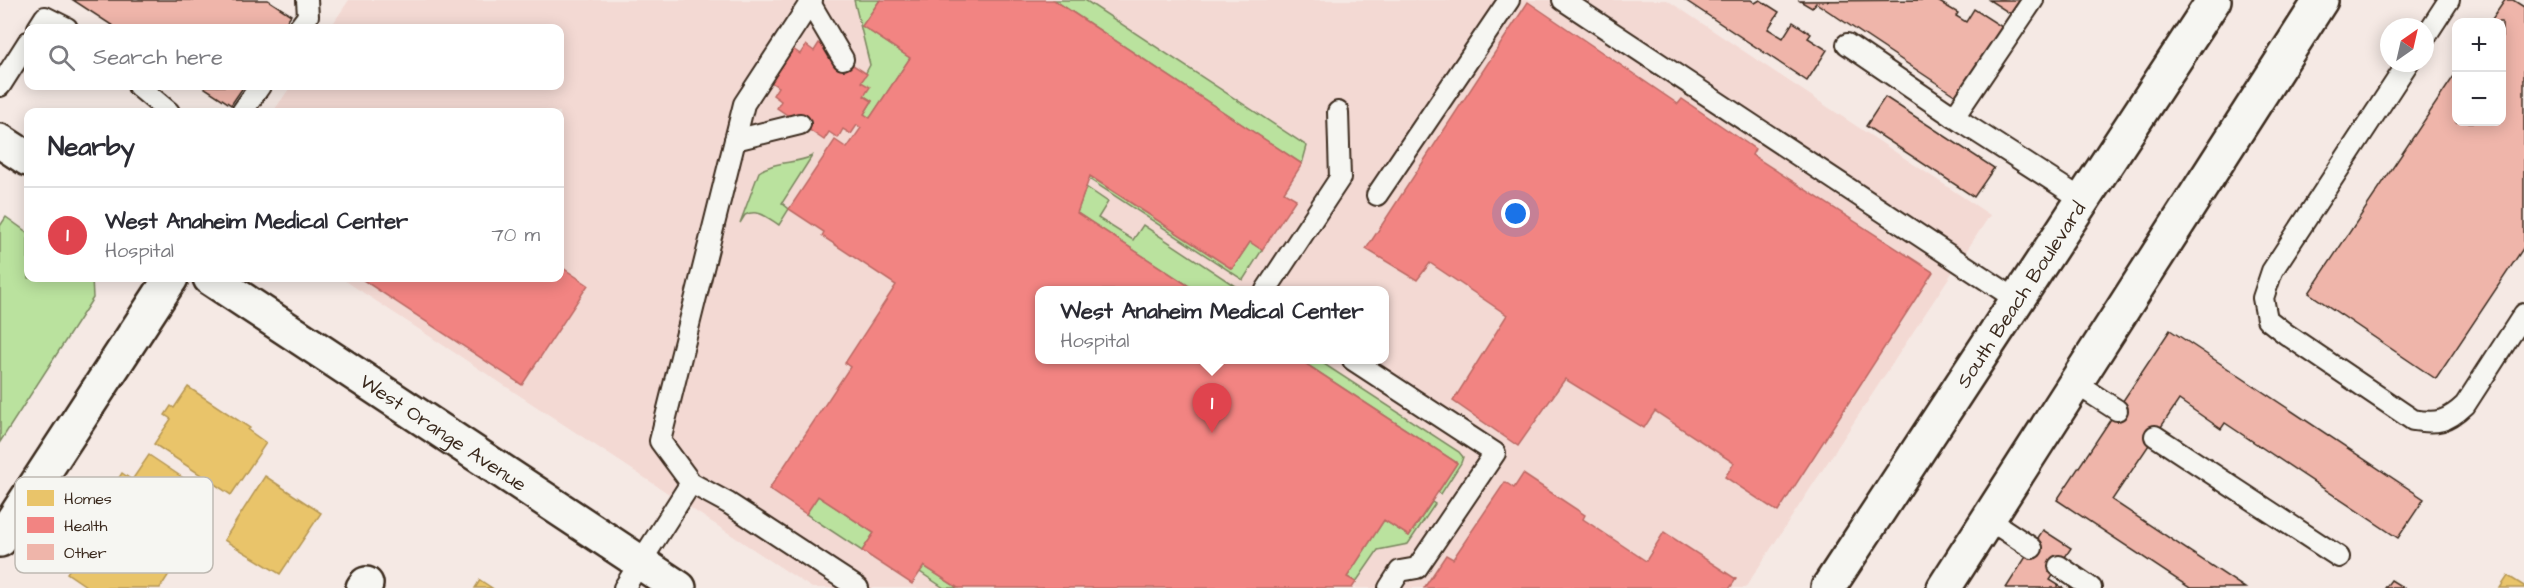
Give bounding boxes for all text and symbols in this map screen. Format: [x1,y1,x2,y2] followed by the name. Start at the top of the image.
[2380,18,2434,72] north arrow
[2452,18,2506,126] map controls
[2452,18,2506,72] button: +
[24,24,564,90] search box
[45,41,78,74] icon: search
[93,42,223,73] text: Search here
[2452,72,2506,126] button: −
[48,129,135,165] text: Nearby
[1950,196,2093,394] street label: South Beach Boulevard
[1501,199,1530,228] your location
[105,206,408,237] text: West Anaheim Medical Center
[66,221,69,249] text: 1
[492,221,540,249] text: 70 m
[105,237,174,265] text: Hospital
[1035,286,1389,364] popup
[1060,296,1364,327] text: West Anaheim Medical Center
[1060,327,1129,355] text: Hospital
[354,368,532,499] street label: West Orange Avenue
[1192,384,1232,433] pin: 1
[15,477,213,573] legend
[64,488,112,510] text: Homes
[64,515,107,537] text: Health
[64,542,107,564] text: Other

